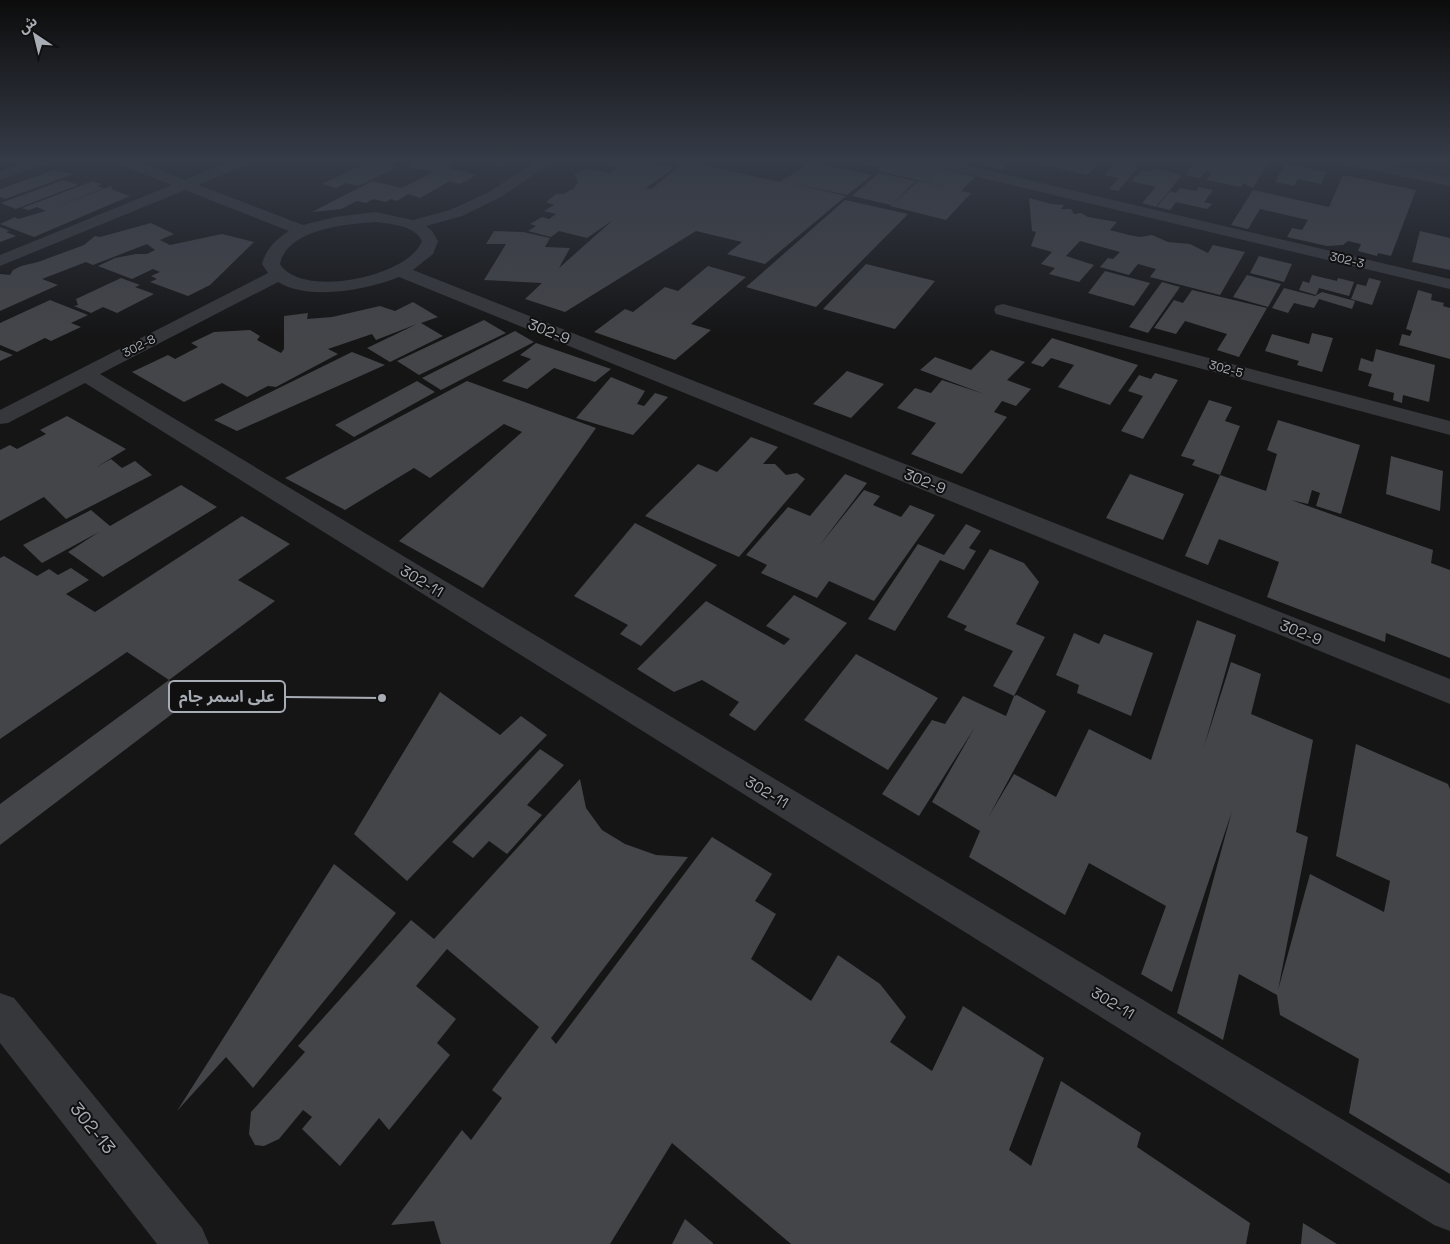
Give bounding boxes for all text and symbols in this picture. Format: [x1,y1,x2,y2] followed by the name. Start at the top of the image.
[10,10,60,60] north arrow
[15,11,41,37] text: ش
[1328,248,1366,272] street label: 302-3
[525,314,573,348] street label: 302-9
[120,331,158,361] street label: 302-8
[1207,357,1245,381] street label: 302-5
[901,464,949,498] street label: 302-9
[397,561,447,601] street label: 302-11
[1277,615,1325,649] street label: 302-9
[169,681,285,712] callout: علی اسمر جام
[179,686,275,708] text: علی اسمر جام
[742,772,792,812] street label: 302-11
[1088,983,1138,1023] street label: 302-11
[65,1098,121,1158] street label: 302-13

